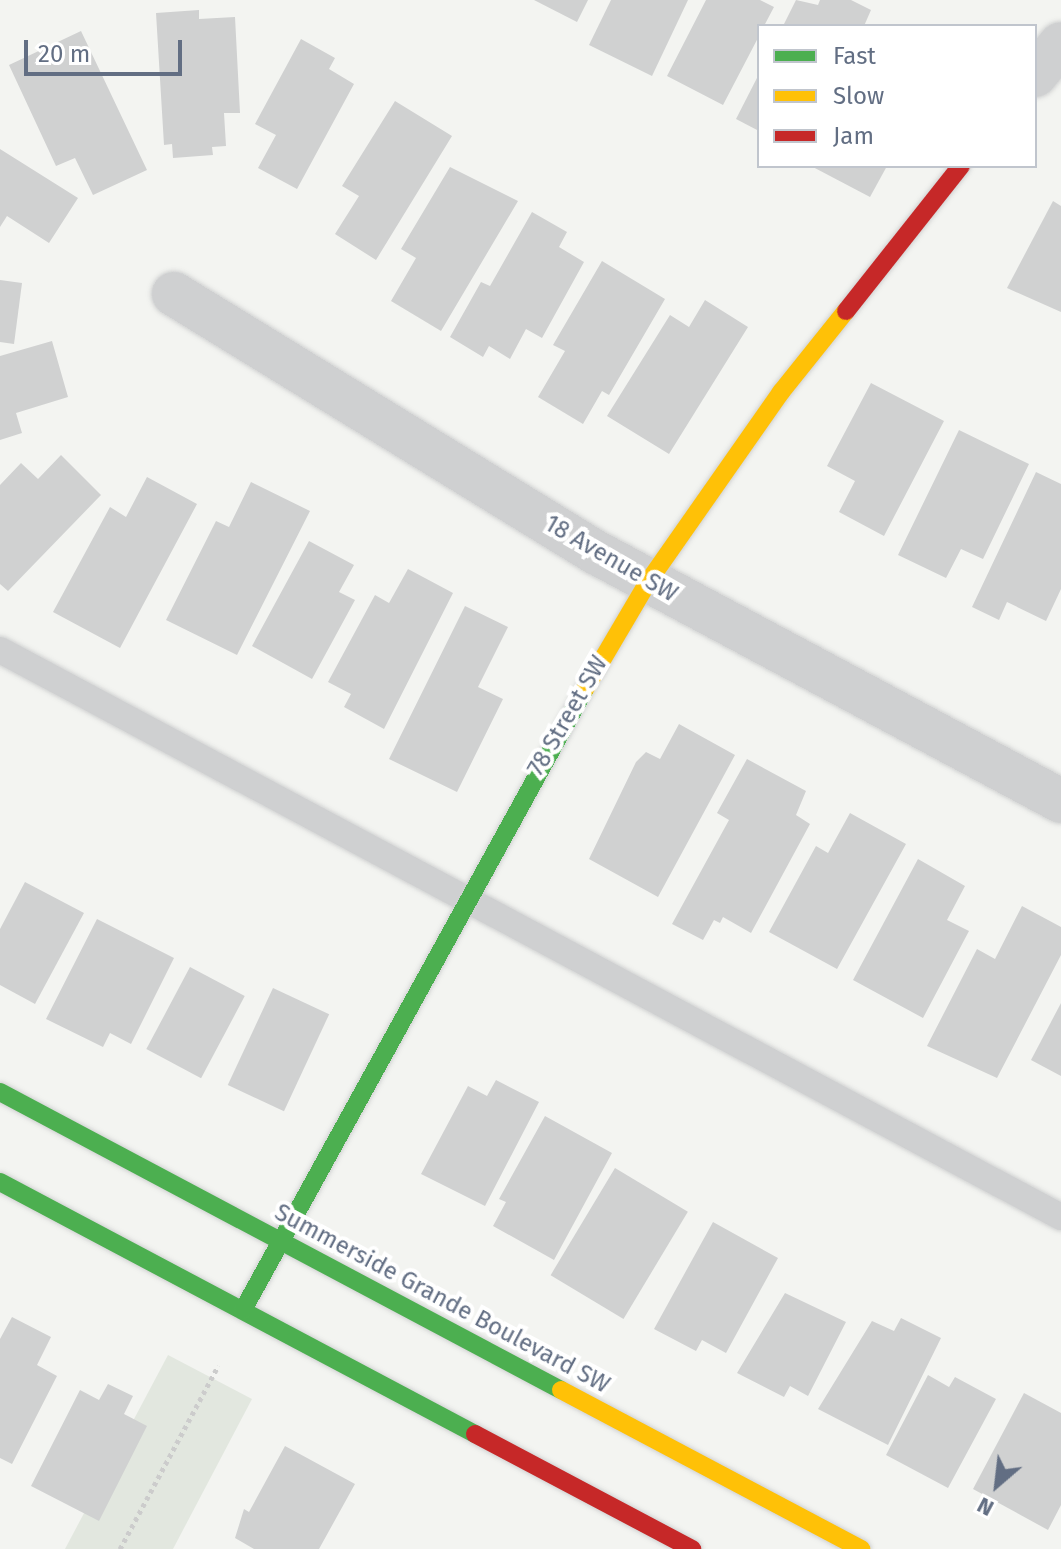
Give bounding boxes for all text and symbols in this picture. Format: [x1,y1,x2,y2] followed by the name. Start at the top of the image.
[28,24,186,74] scale bar
[757,24,1037,168] legend
[38,40,90,68] text: 20 m
[833,42,876,70] text: Fast
[833,82,884,110] text: Slow
[833,122,874,150] text: Jam
[539,509,683,609] street label: 18 Avenue SW
[522,651,614,781] street label: 78 Street SW
[270,1198,614,1400] street label: Summerside Grande Boulevard SW
[957,1445,1037,1525] north arrow
[973,1491,998,1522] text: N

